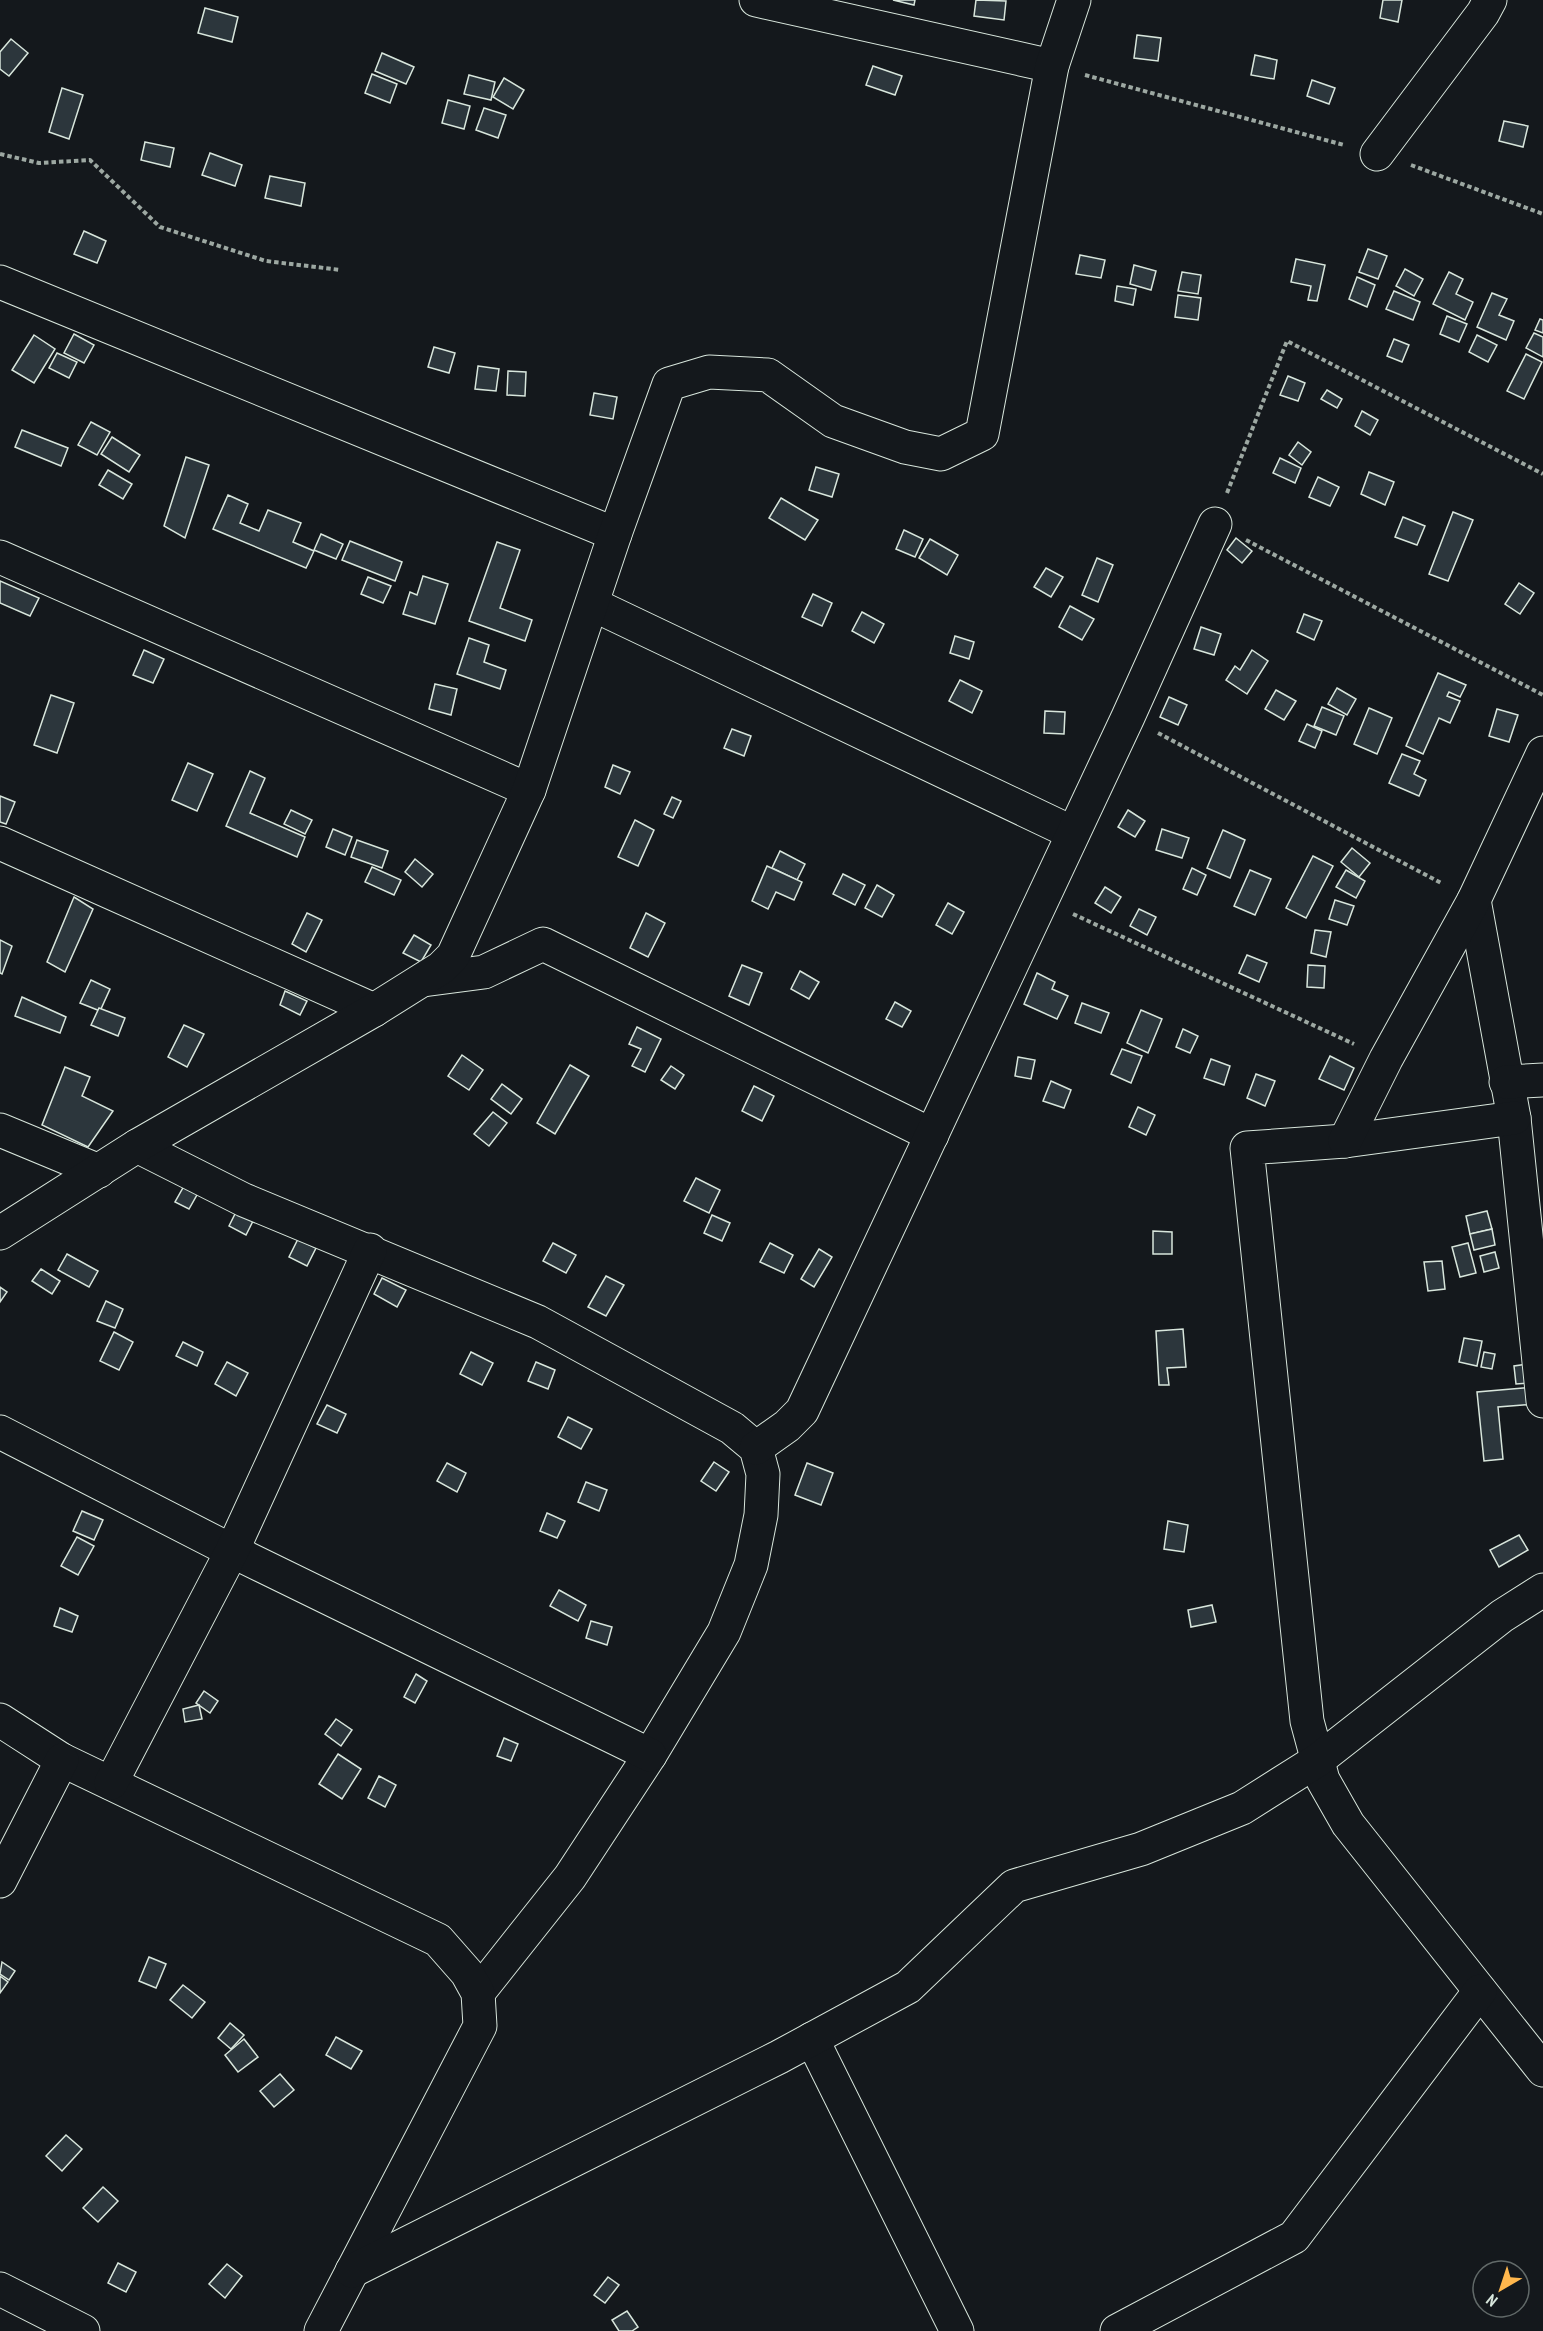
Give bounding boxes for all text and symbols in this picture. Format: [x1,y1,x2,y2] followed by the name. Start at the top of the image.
[1471,2259,1531,2319] north arrow
[1482,2290,1501,2311] text: N

